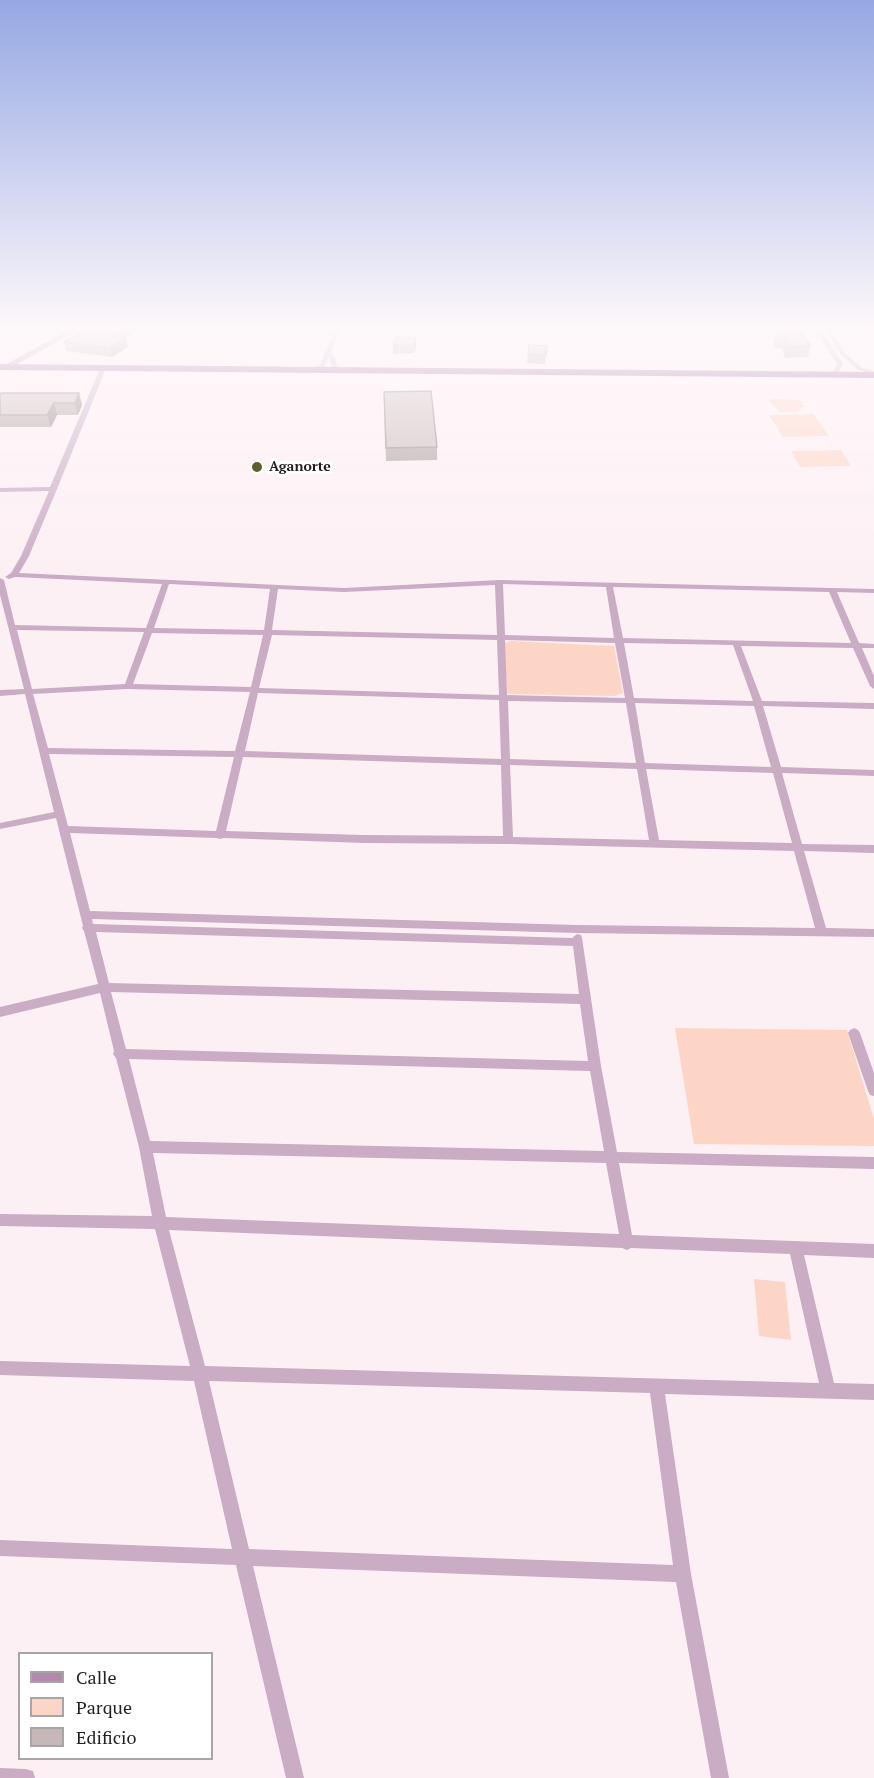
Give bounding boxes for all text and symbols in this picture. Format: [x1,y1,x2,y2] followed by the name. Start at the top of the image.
[269,459,331,475] place label: Aganorte
[250,460,264,474] marker: Aganorte
[18,1652,213,1760] legend
[76,1665,117,1689] text: Calle
[76,1695,132,1719] text: Parque
[76,1725,136,1749] text: Edificio

